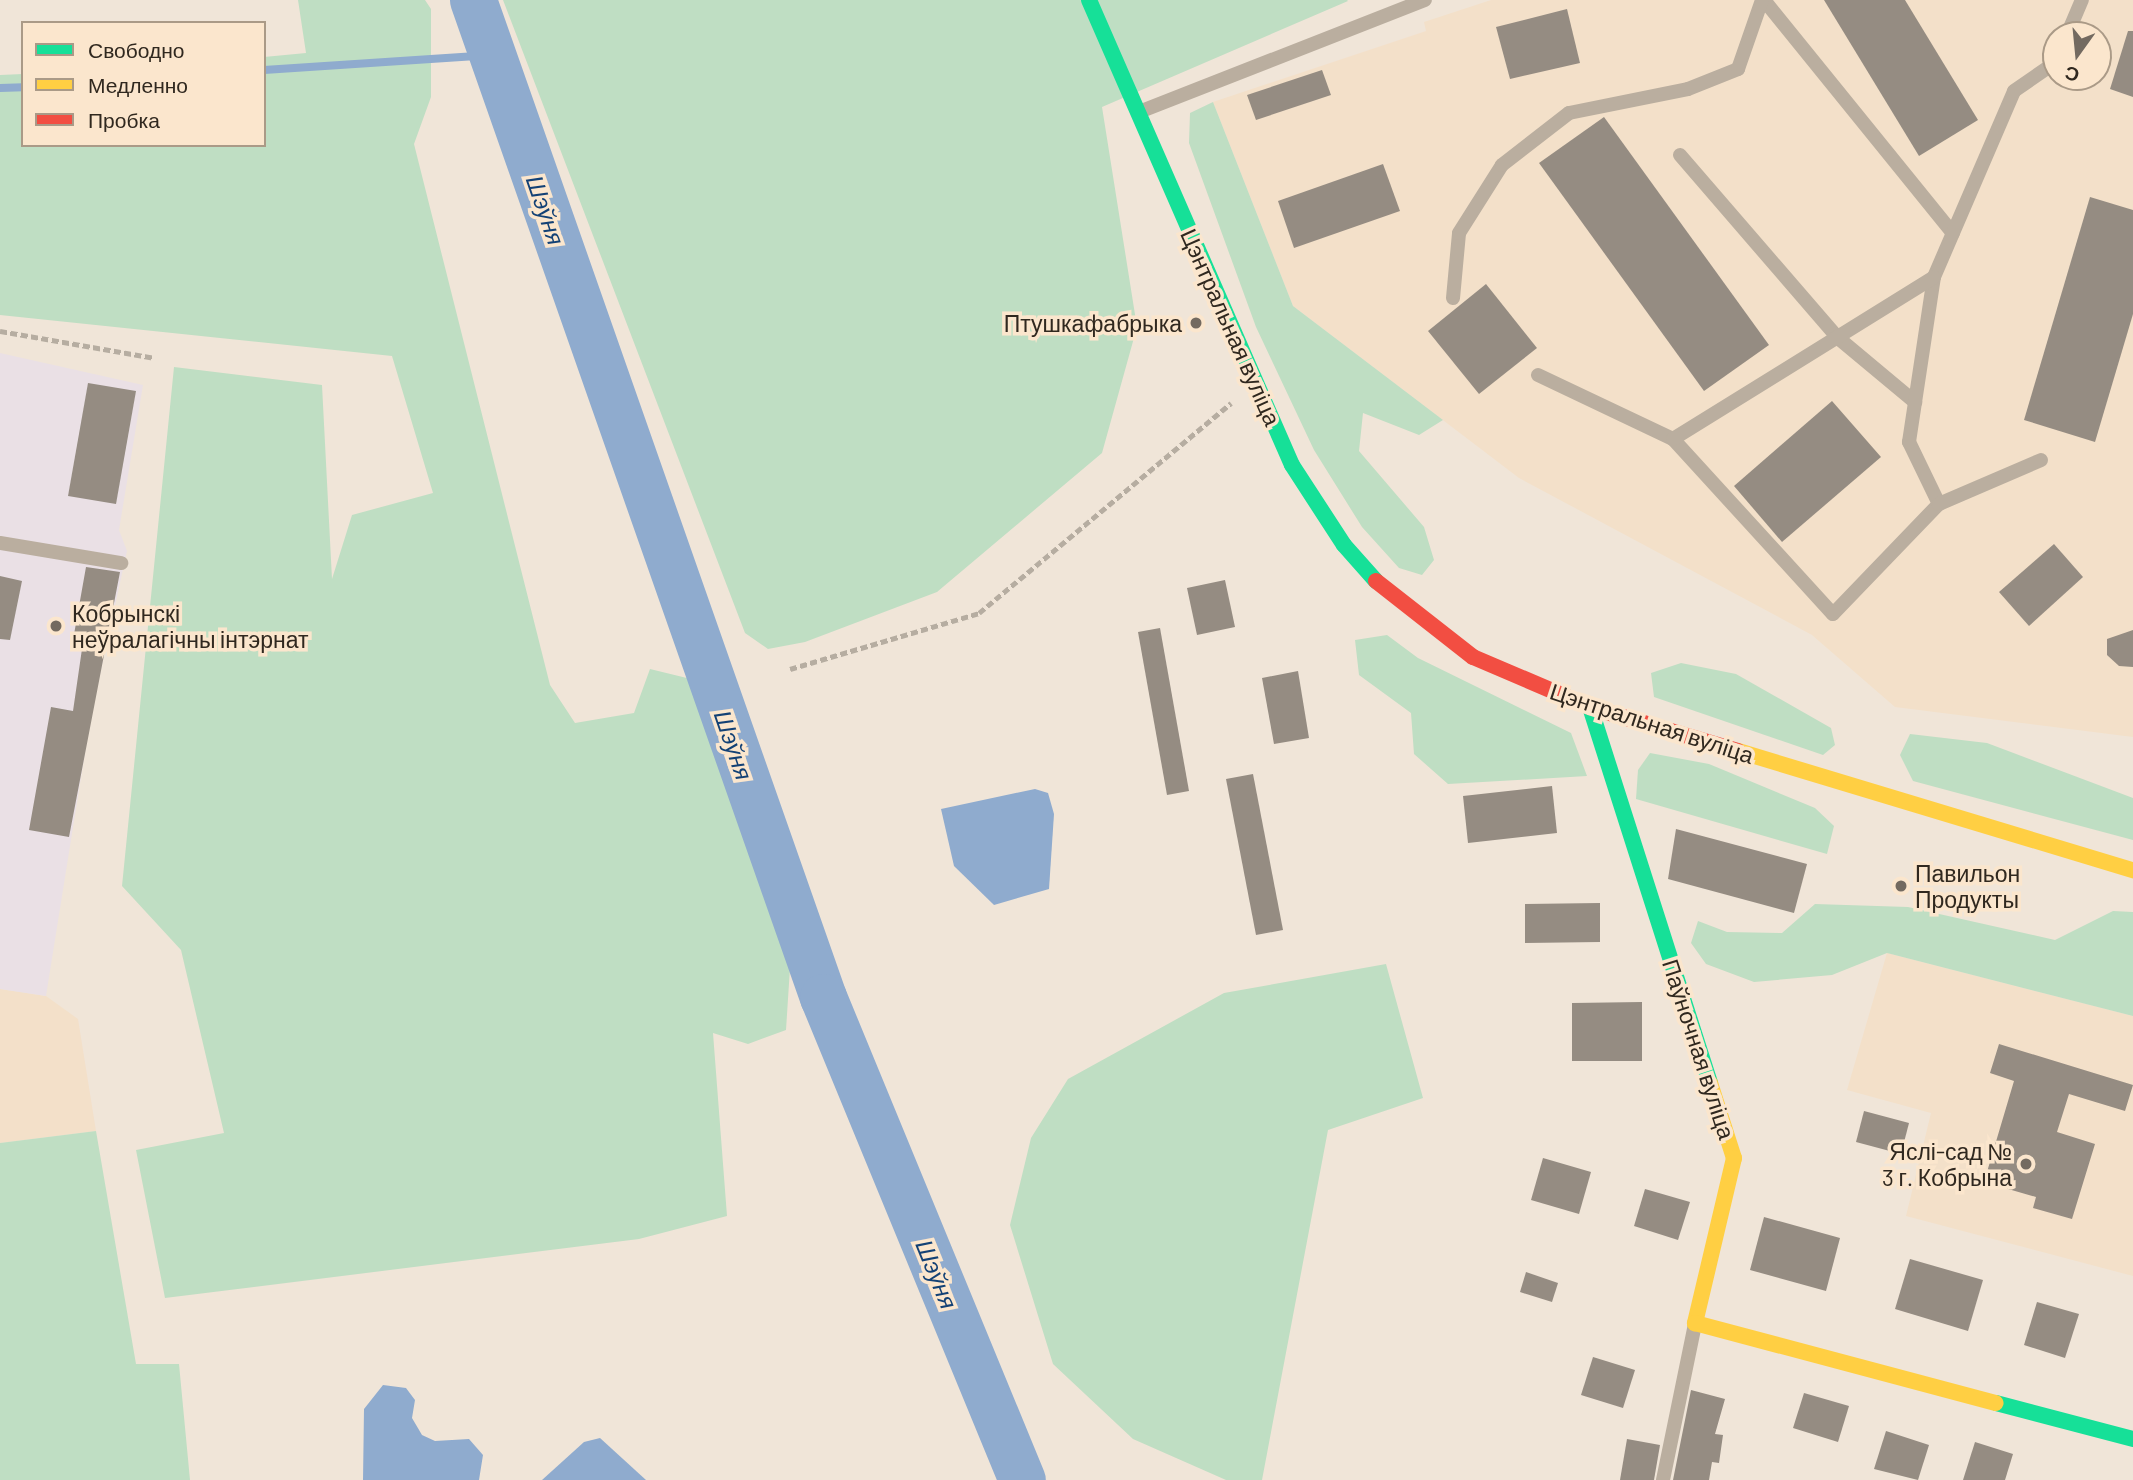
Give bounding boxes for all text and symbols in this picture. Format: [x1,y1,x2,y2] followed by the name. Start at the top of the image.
[21,21,266,147] legend
[2042,21,2112,91] north arrow
[88,37,185,62] text: Свободно
[2062,62,2082,88] text: С
[88,72,188,97] text: Медленно
[88,107,160,132] text: Пробка
[521,171,571,249] water label: Шэўня
[1175,224,1287,430] street label: Цэнтральная вуліца
[1004,309,1182,337] place label: Птушкафабрыка
[1188,315,1204,331] marker: Птушкафабрыка
[72,599,308,653] place label: Кобрынскі неўралагічны інтэрнат
[46,616,66,636] marker: Кобрынскі неўралагічны інтэрнат
[1547,677,1757,769] street label: Цэнтральная вуліца
[709,706,759,784] water label: Шэўня
[1915,859,2020,913] place label: Павильон Продукты
[1893,878,1909,894] marker: Павильон Продукты
[1657,956,1741,1142] street label: Паўночная вуліца
[1882,1137,2012,1191] place label: Яслі-сад № 3 г. Кобрына
[2018,1156,2034,1172] marker: Яслі-сад № 3 г. Кобрына
[910,1235,964,1313] water label: Шэўня

